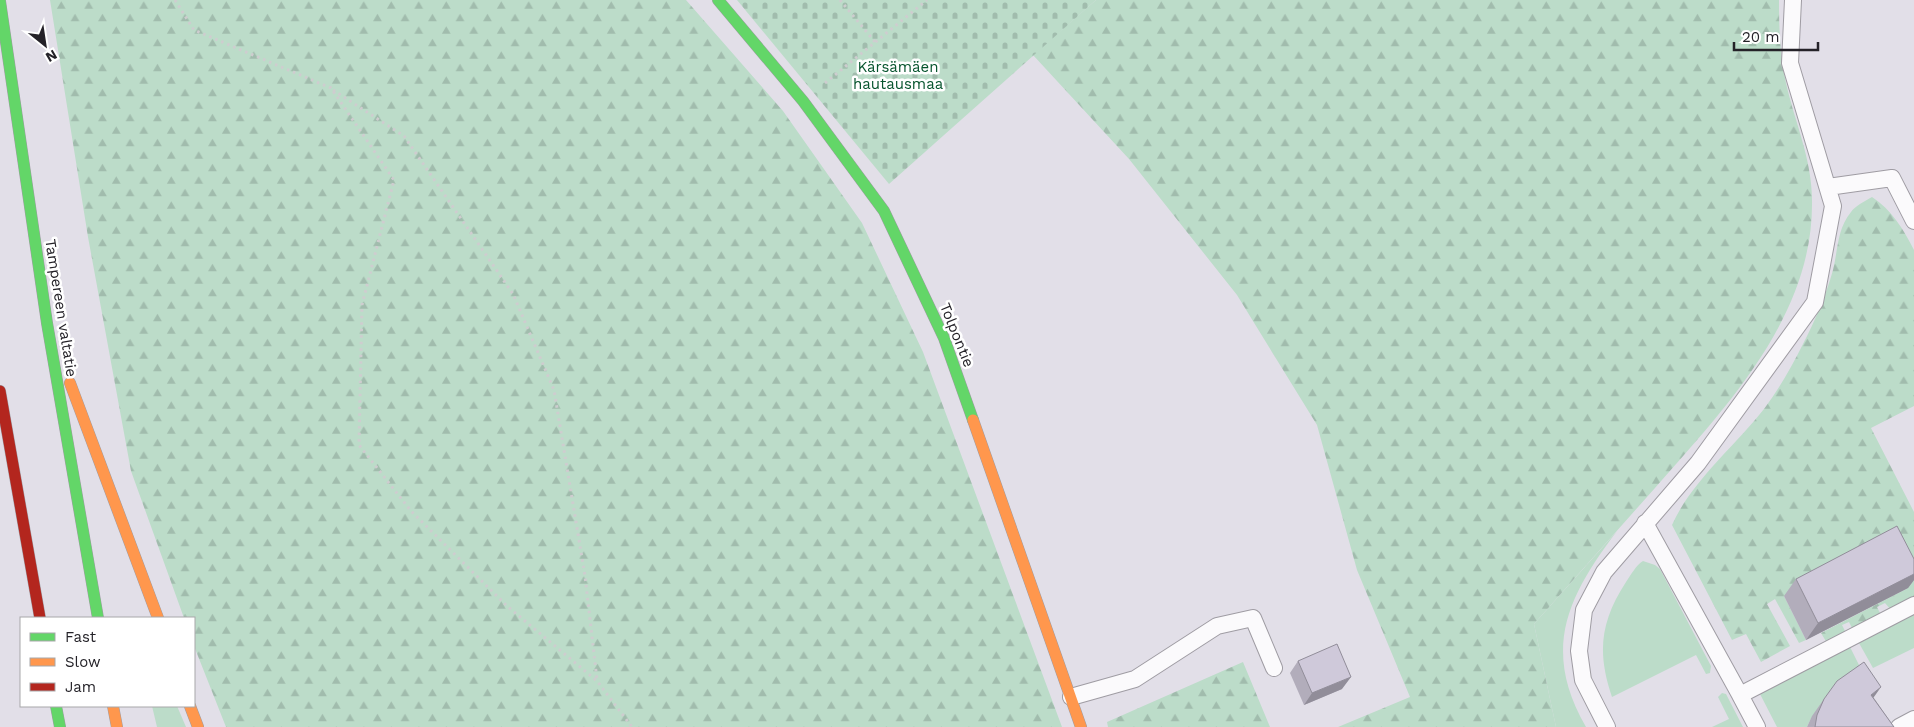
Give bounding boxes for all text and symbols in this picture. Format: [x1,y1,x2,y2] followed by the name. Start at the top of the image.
[20,20,70,70] north arrow
[1734,20,1818,52] scale bar
[1742,28,1780,46] text: 20 m
[43,47,60,66] text: N
[853,58,944,93] park label: Kärsämäen hautausmaa
[41,238,81,378] street label: Tampereen valtatie
[936,300,978,370] street label: Tolpontie
[20,617,195,707] legend
[65,628,97,646] text: Fast
[65,653,101,671] text: Slow
[65,678,96,696] text: Jam

